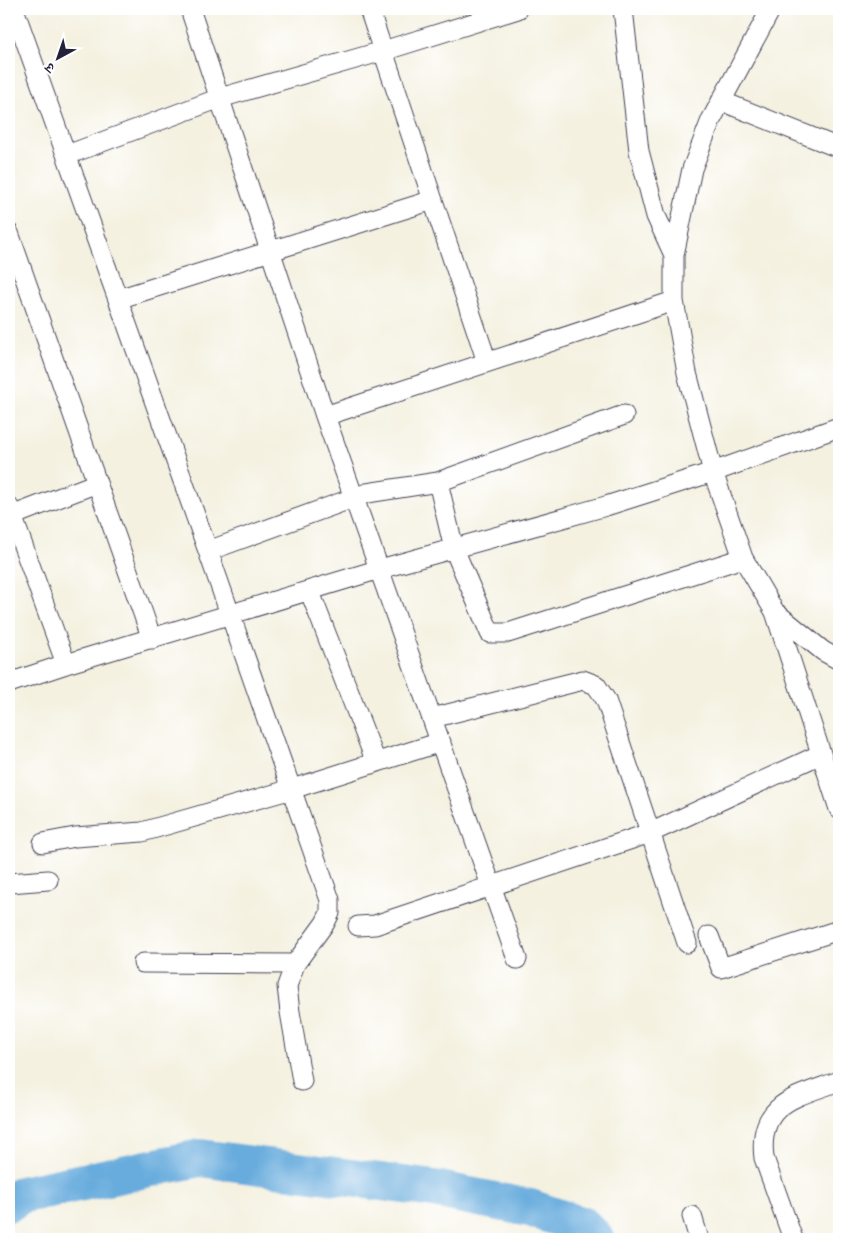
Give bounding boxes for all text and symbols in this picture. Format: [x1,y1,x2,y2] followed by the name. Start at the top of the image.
[32,32,82,82] north arrow
[40,57,60,78] text: उ

